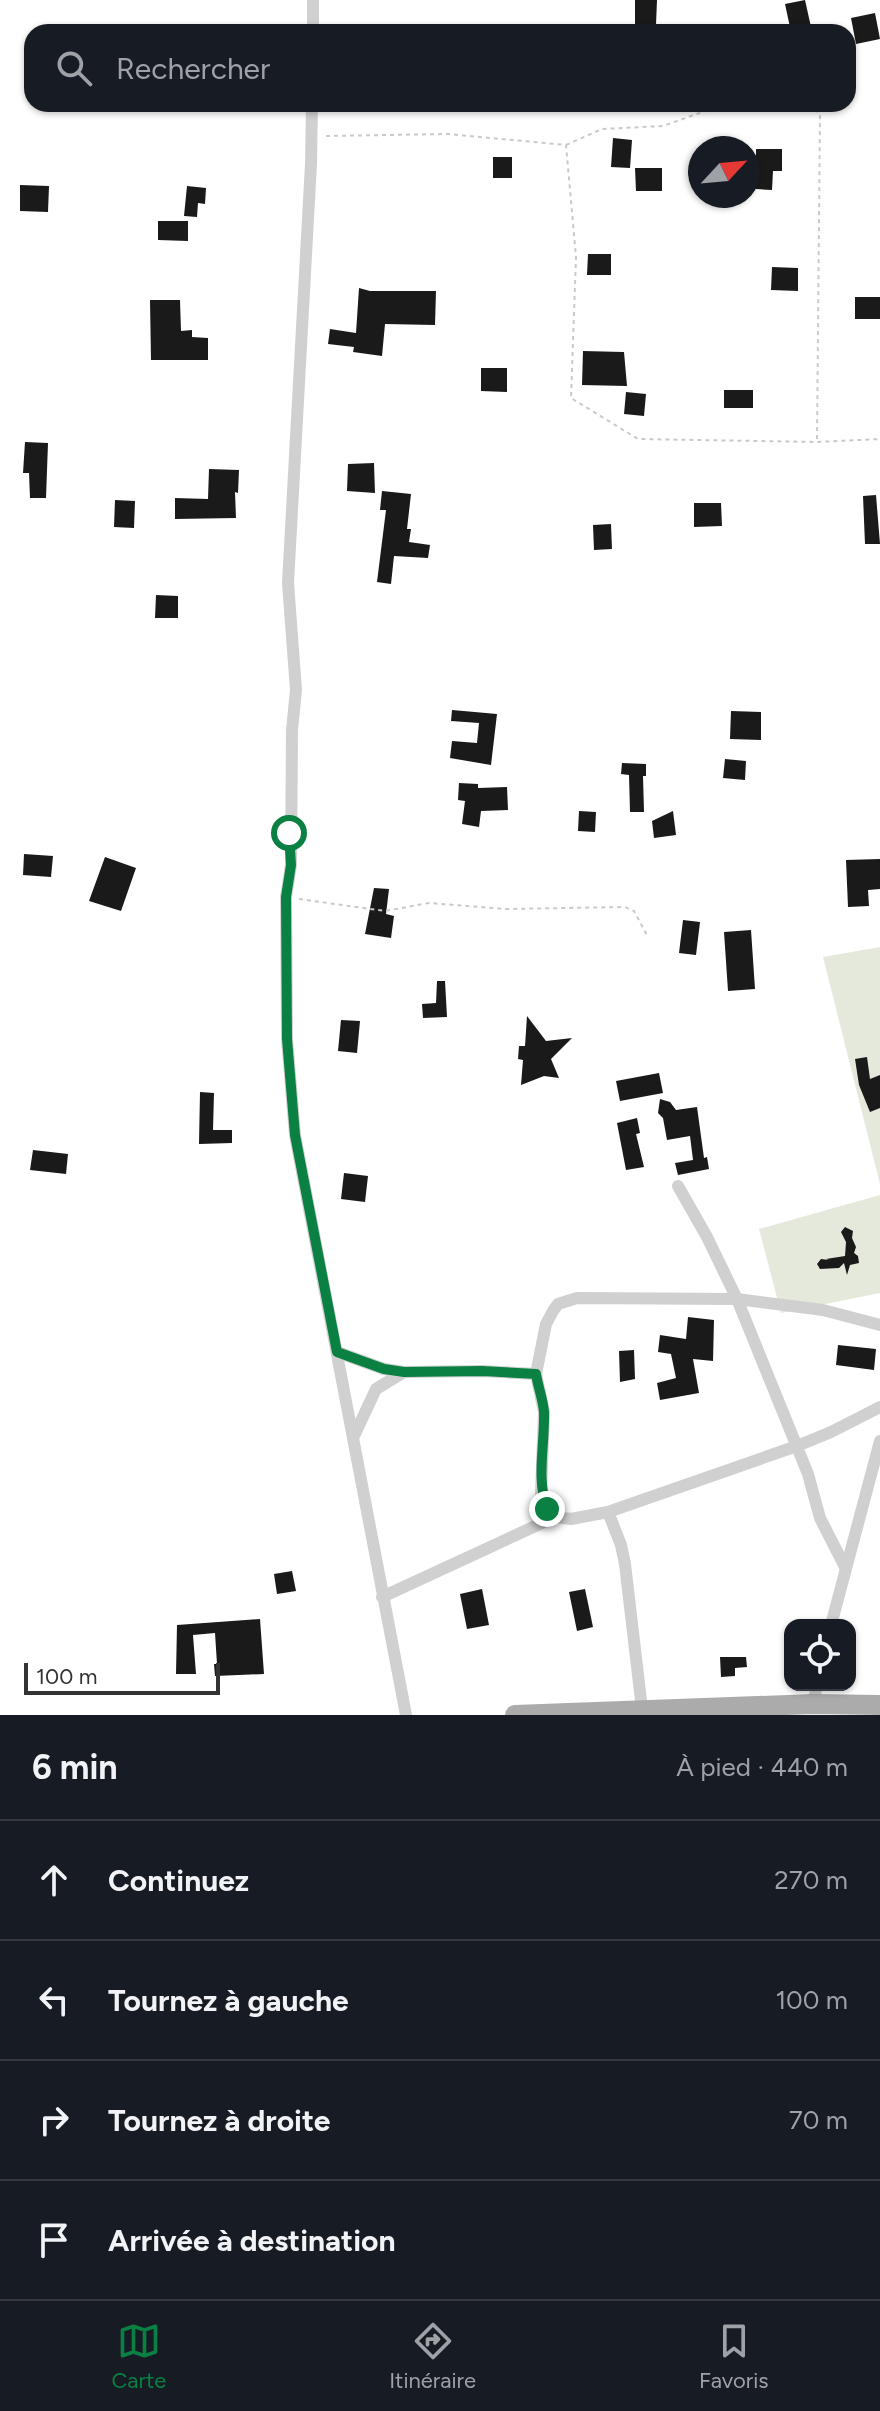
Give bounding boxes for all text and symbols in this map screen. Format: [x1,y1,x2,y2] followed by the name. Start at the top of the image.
[24,24,856,112] search box
[52,46,96,90] icon: search
[116,50,270,87] text: Rechercher
[688,136,760,208] north arrow
[271,815,307,851] route start
[529,1491,565,1527] route end
[784,1619,856,1691] map controls
[784,1619,856,1691] button: locate
[24,1659,220,1695] scale bar
[36,1663,97,1690] text: 100 m
[32,1747,118,1788] text: 6 min
[676,1751,848,1783] text: À pied · 440 m
[32,1858,76,1902] icon: ahead
[108,1862,249,1899] text: Continuez
[774,1864,848,1896] text: 270 m
[32,1978,76,2022] icon: left
[108,1982,349,2019] text: Tournez à gauche
[775,1984,848,2016] text: 100 m
[32,2098,76,2142] icon: right
[108,2102,330,2139] text: Tournez à droite
[789,2104,848,2136] text: 70 m
[32,2218,76,2262] icon: arrive
[108,2222,395,2259] text: Arrivée à destination
[111,2319,166,2394] tab: Carte
[389,2319,476,2394] tab: Itinéraire
[699,2319,769,2394] tab: Favoris

